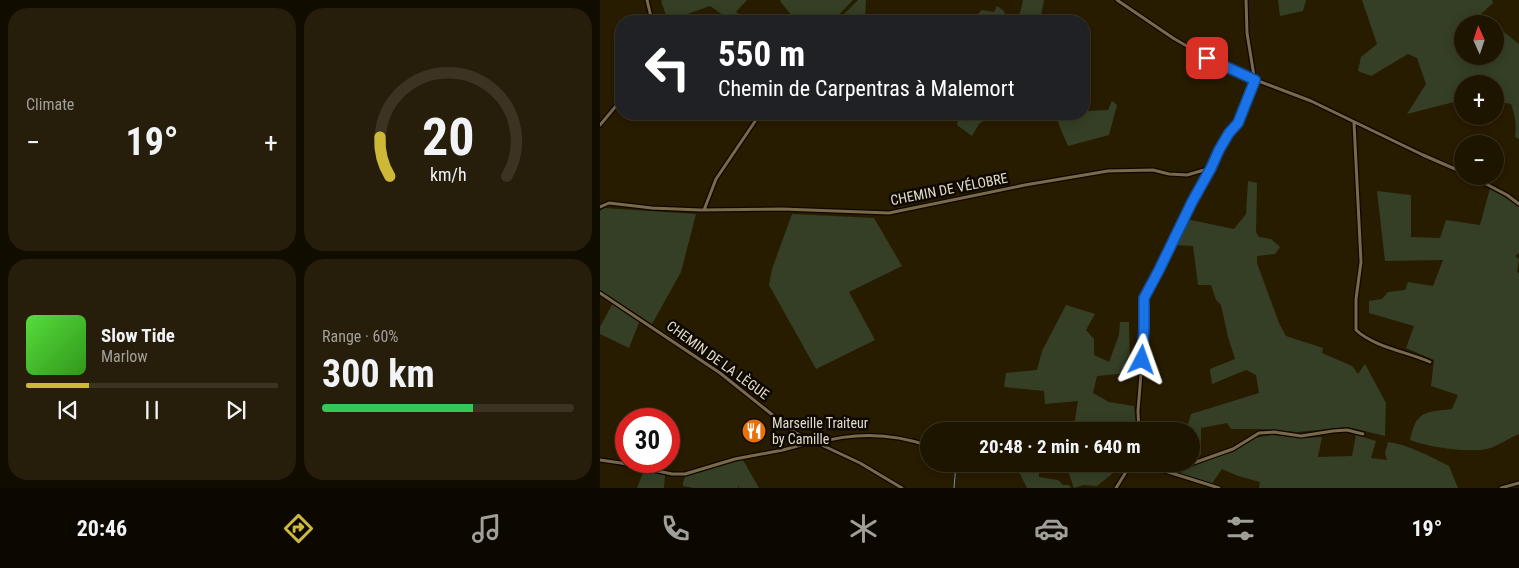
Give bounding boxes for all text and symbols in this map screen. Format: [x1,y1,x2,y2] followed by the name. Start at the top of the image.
[1454,15,1504,65] north arrow
[1454,15,1504,185] map controls
[718,34,805,75] text: 550 m
[635,35,700,100] icon: left
[1186,37,1228,79] pin
[1193,44,1221,72] icon: arrive
[1454,75,1504,125] button: +
[718,76,1014,101] text: Chemin de Carpentras à Malemort
[26,95,74,114] text: Climate
[422,107,474,168] text: 20
[125,120,179,164] text: 19°
[26,126,40,159] text: −
[264,126,278,159] text: +
[1454,135,1504,185] button: −
[430,164,466,185] text: km/h
[889,169,1009,208] street label: CHEMIN DE VÉLOBRE
[664,317,773,402] street label: CHEMIN DE LA LÈGUE
[101,324,175,347] text: Slow Tide
[322,327,398,346] text: Range · 60%
[1115,333,1167,385] position arrow
[101,347,148,366] text: Marlow
[322,352,435,396] text: 300 km
[54,396,82,424] icon: previous
[138,396,166,424] icon: pause
[222,396,250,424] icon: next
[615,408,680,473] speed limit sign: 30
[772,415,868,447] place label: Marseille Traiteur by Camille
[741,418,767,444] restaurant icon: Marseille Traiteur by Camille
[979,435,1141,458] text: 20:48 · 2 min · 640 m
[281,511,316,546] icon: directions
[469,511,504,546] icon: music
[658,511,693,546] icon: phone
[846,511,881,546] icon: climate
[1034,511,1069,546] icon: car
[1223,511,1258,546] icon: filters
[77,516,127,541] text: 20:46
[1411,516,1442,541] text: 19°

